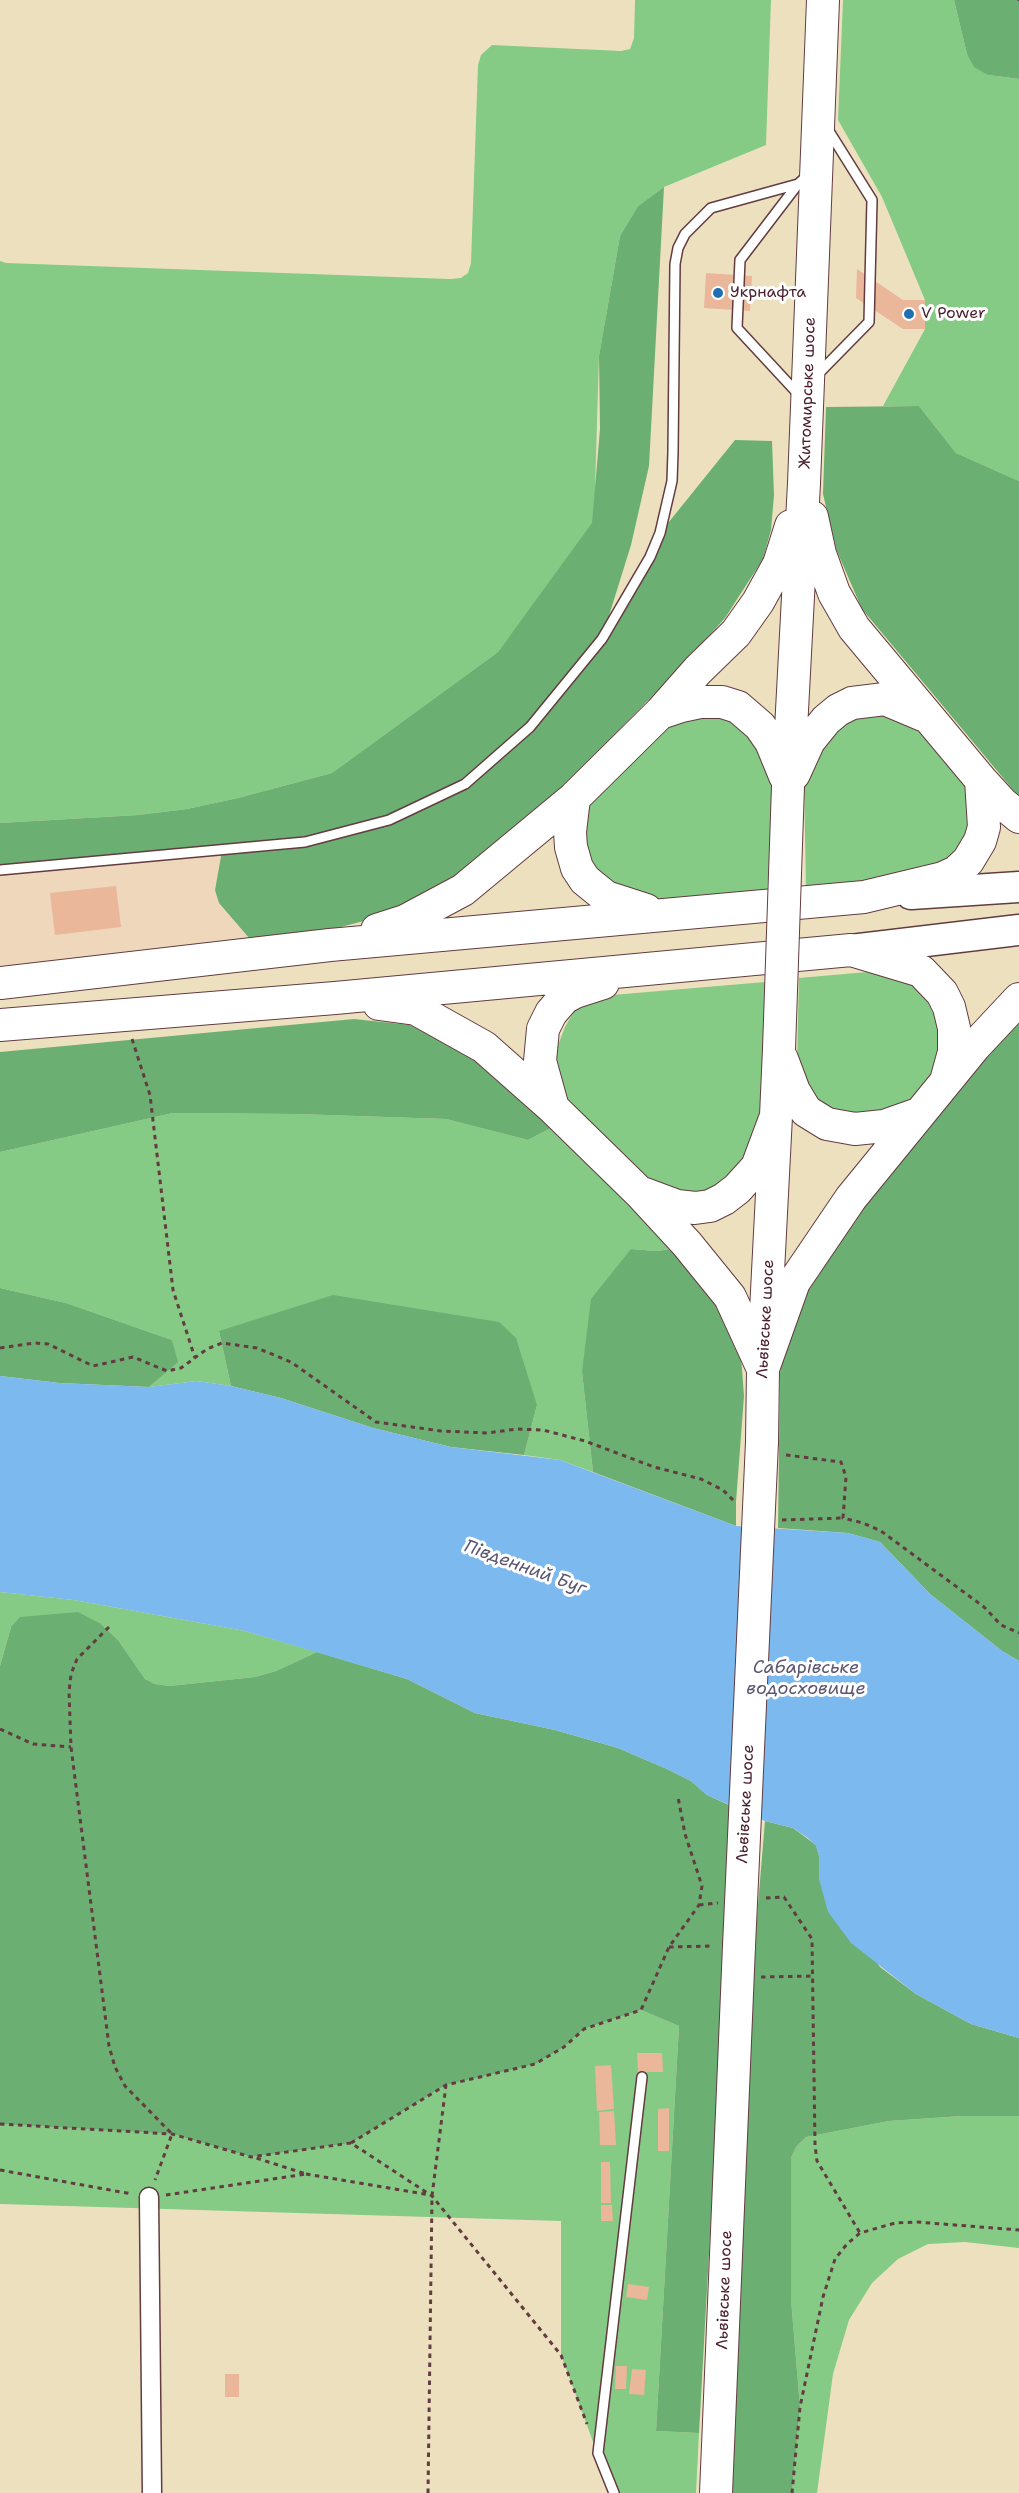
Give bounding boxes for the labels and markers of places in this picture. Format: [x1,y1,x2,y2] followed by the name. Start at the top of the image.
[730,283,806,303] place label: Укрнафта
[711,286,725,300] marker: Укрнафта
[921,304,986,324] place label: V Power
[902,307,916,321] marker: V Power

